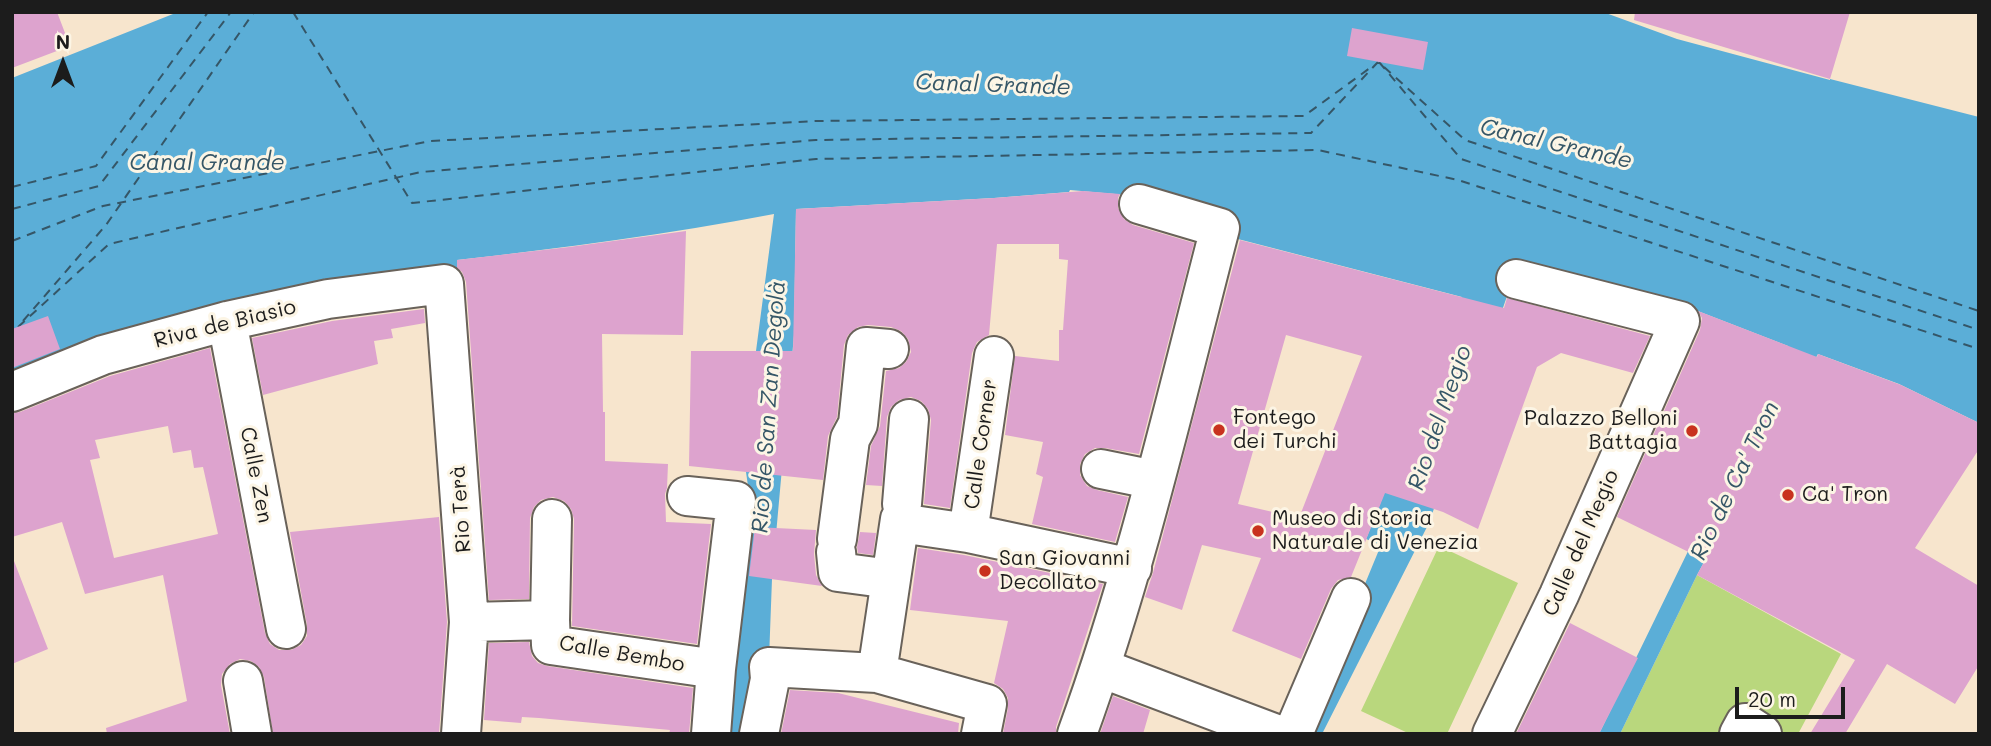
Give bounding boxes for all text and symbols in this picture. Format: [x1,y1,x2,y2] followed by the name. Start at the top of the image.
[28,28,98,98] north arrow
[56,29,70,54] text: N
[915,68,1071,102] water label: Canal Grande
[1477,113,1635,175] water label: Canal Grande
[129,149,285,177] water label: Canal Grande
[746,280,792,534] water label: Rio de San Zan Degolà
[151,294,299,354] street label: Riva de Biasio
[1402,342,1478,494] water label: Rio del Megio
[959,377,1003,511] street label: Calle Corner
[1685,397,1785,565] water label: Rio de Ca' Tron
[1233,405,1337,455] place label: Fontego dei Turchi
[1524,406,1678,456] place label: Palazzo Belloni Battagia
[1211,422,1227,438] marker: Fontego dei Turchi
[1684,423,1700,439] marker: Palazzo Belloni Battagia
[234,425,278,525] street label: Calle Zen
[445,465,477,553] street label: Rio Terà
[1537,466,1625,620] street label: Calle del Megio
[1802,482,1888,508] place label: Ca' Tron
[1780,487,1796,503] marker: Ca' Tron
[1272,506,1479,556] place label: Museo di Storia Naturale di Venezia
[1250,523,1266,539] marker: Museo di Storia Naturale di Venezia
[999,546,1131,596] place label: San Giovanni Decollato
[977,563,993,579] marker: San Giovanni Decollato
[557,631,687,677] street label: Calle Bembo
[1739,672,1849,716] scale bar
[1748,685,1796,712] text: 20 m

